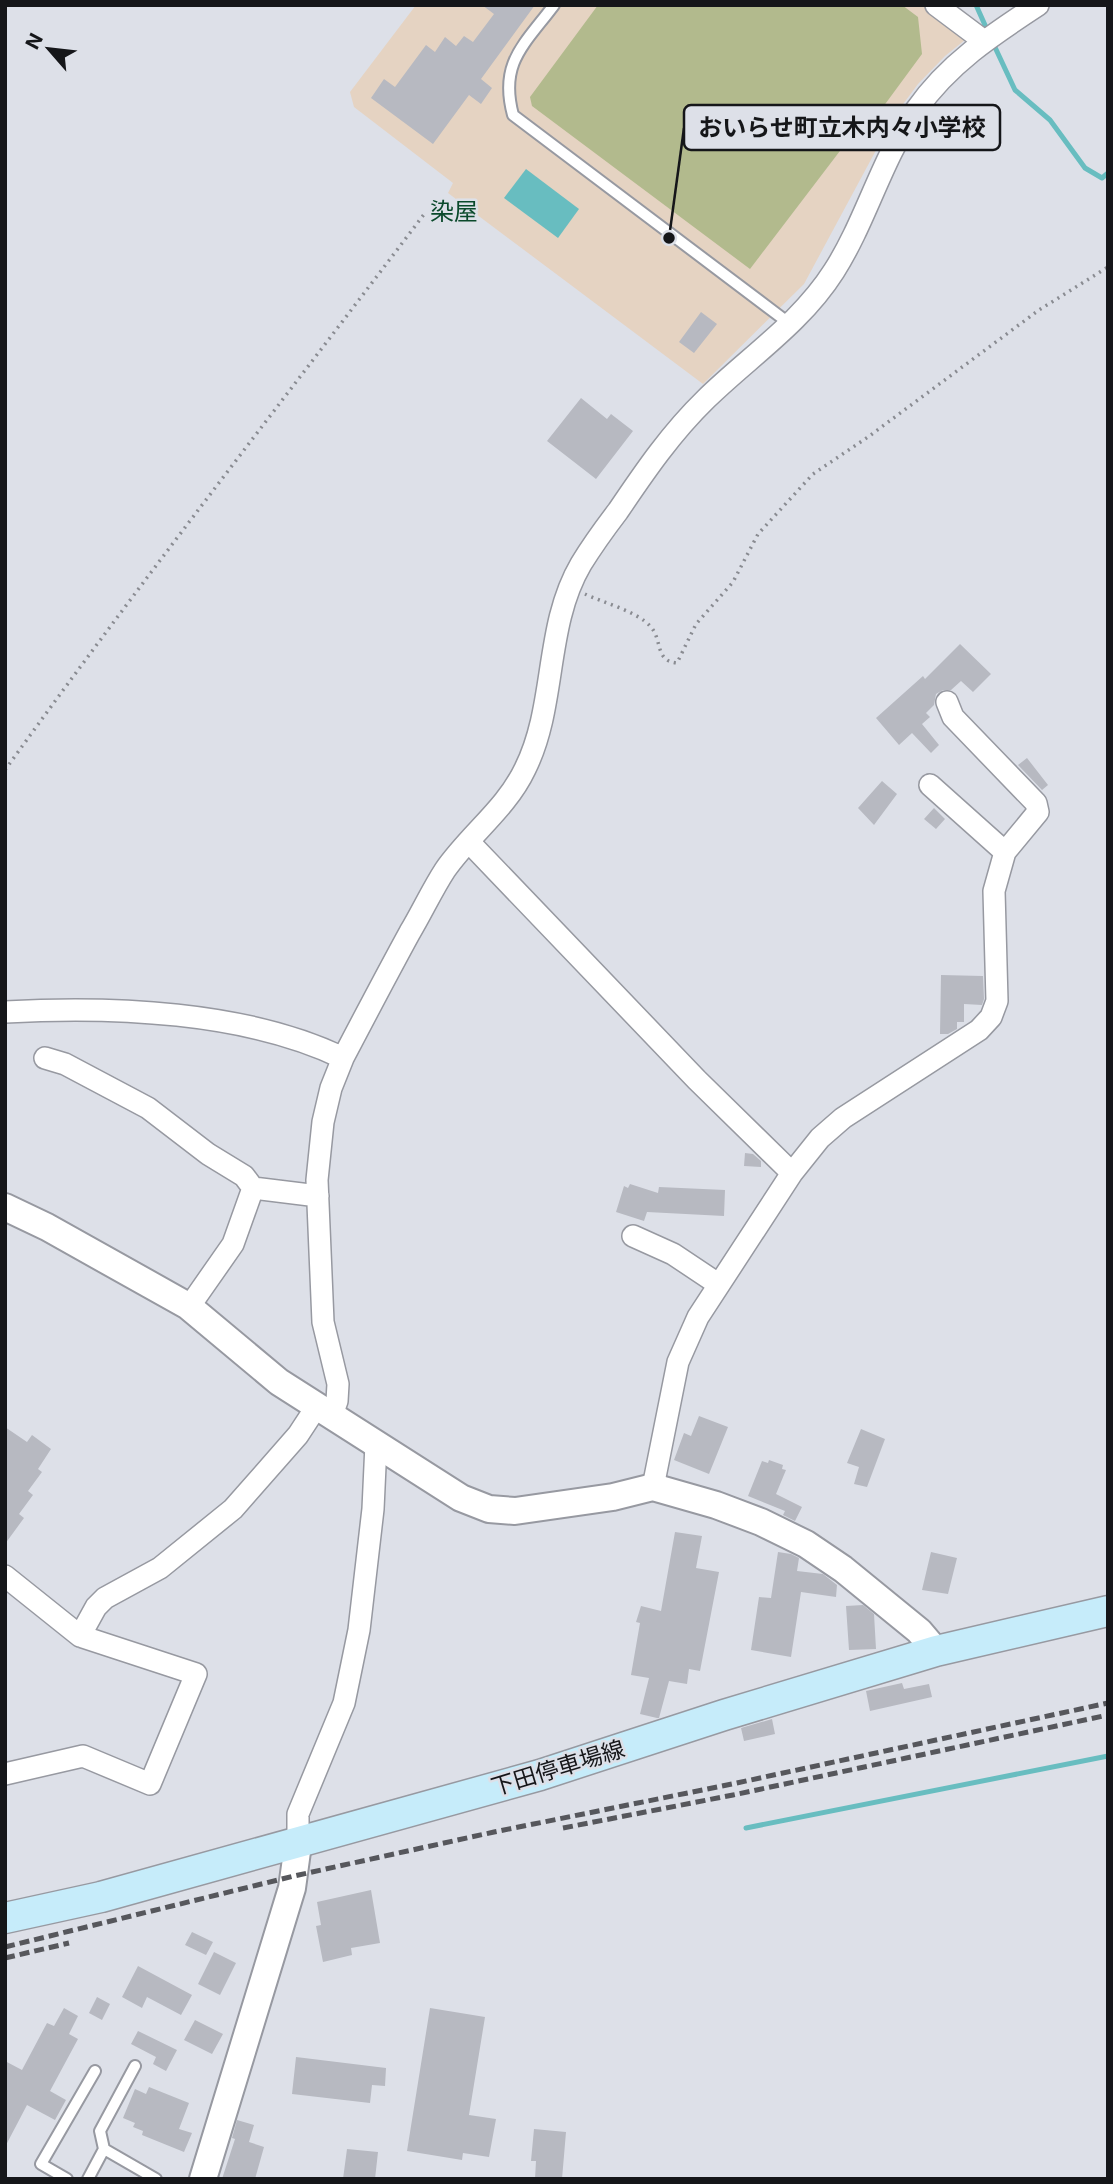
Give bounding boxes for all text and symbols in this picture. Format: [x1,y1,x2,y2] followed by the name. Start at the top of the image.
[14,14,84,84] north arrow
[21,29,48,53] text: N
[684,105,1000,150] callout: おいらせ町立木内々小学校
[698,113,986,142] text: おいらせ町立木内々小学校
[430,197,478,226] district label: 染屋
[488,1734,628,1802] street label: 下田停車場線

